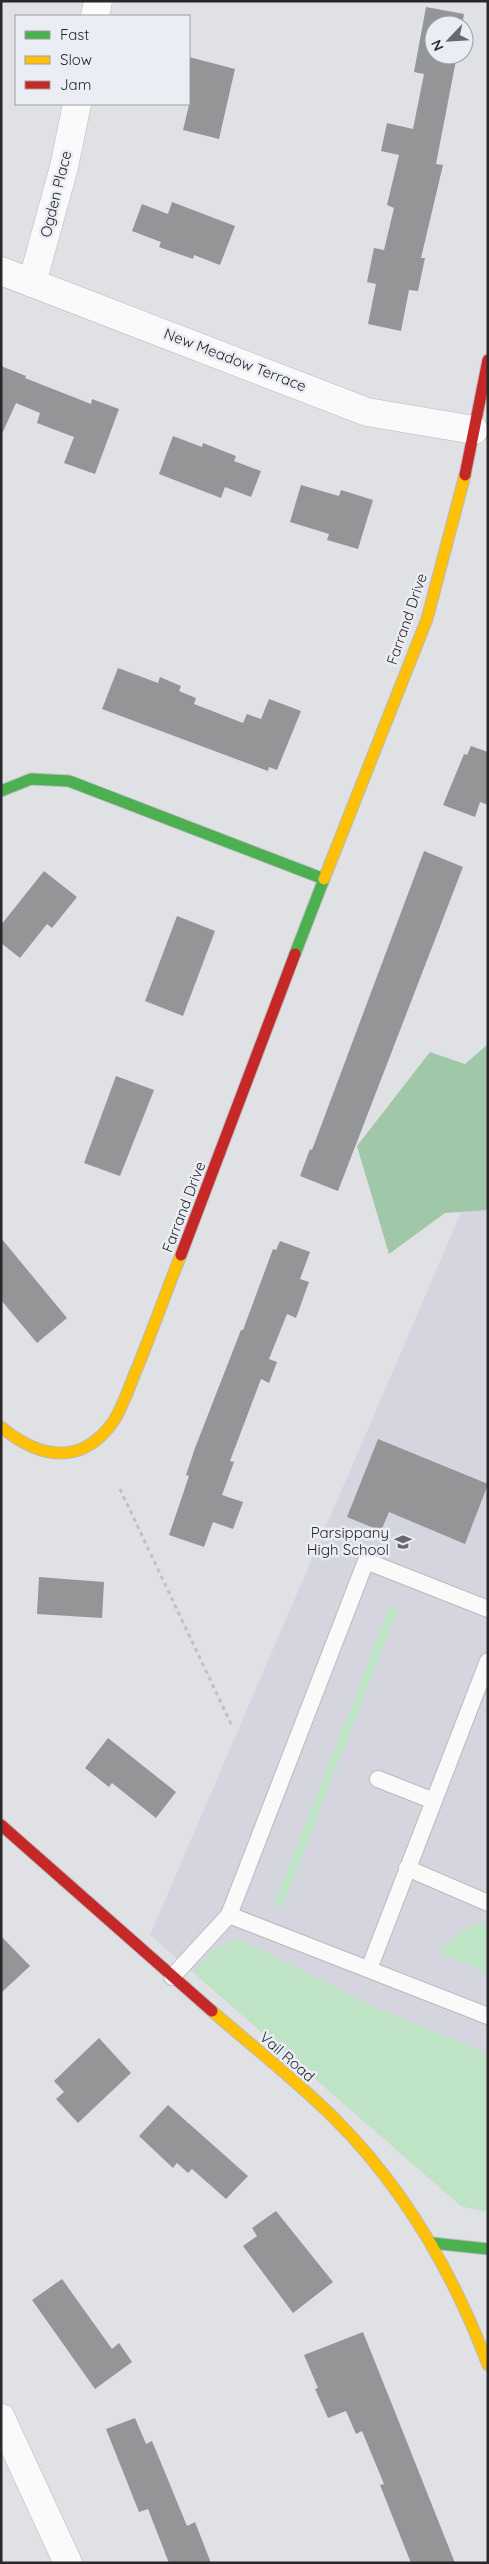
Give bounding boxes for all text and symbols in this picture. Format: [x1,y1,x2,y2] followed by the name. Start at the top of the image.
[15,15,190,105] legend
[424,15,474,65] north arrow
[60,25,89,44] text: Fast
[427,37,448,54] text: N
[60,50,92,69] text: Slow
[60,75,91,94] text: Jam
[36,149,75,239] street label: Ogden Place
[161,324,309,395] street label: New Meadow Terrace
[382,570,431,667] street label: Farrand Drive
[158,1159,210,1255] street label: Farrand Drive
[307,1523,389,1559] place label: Parsippany High School
[393,1532,413,1552] school or university icon: Parsippany High School
[256,2028,319,2086] street label: Vail Road

